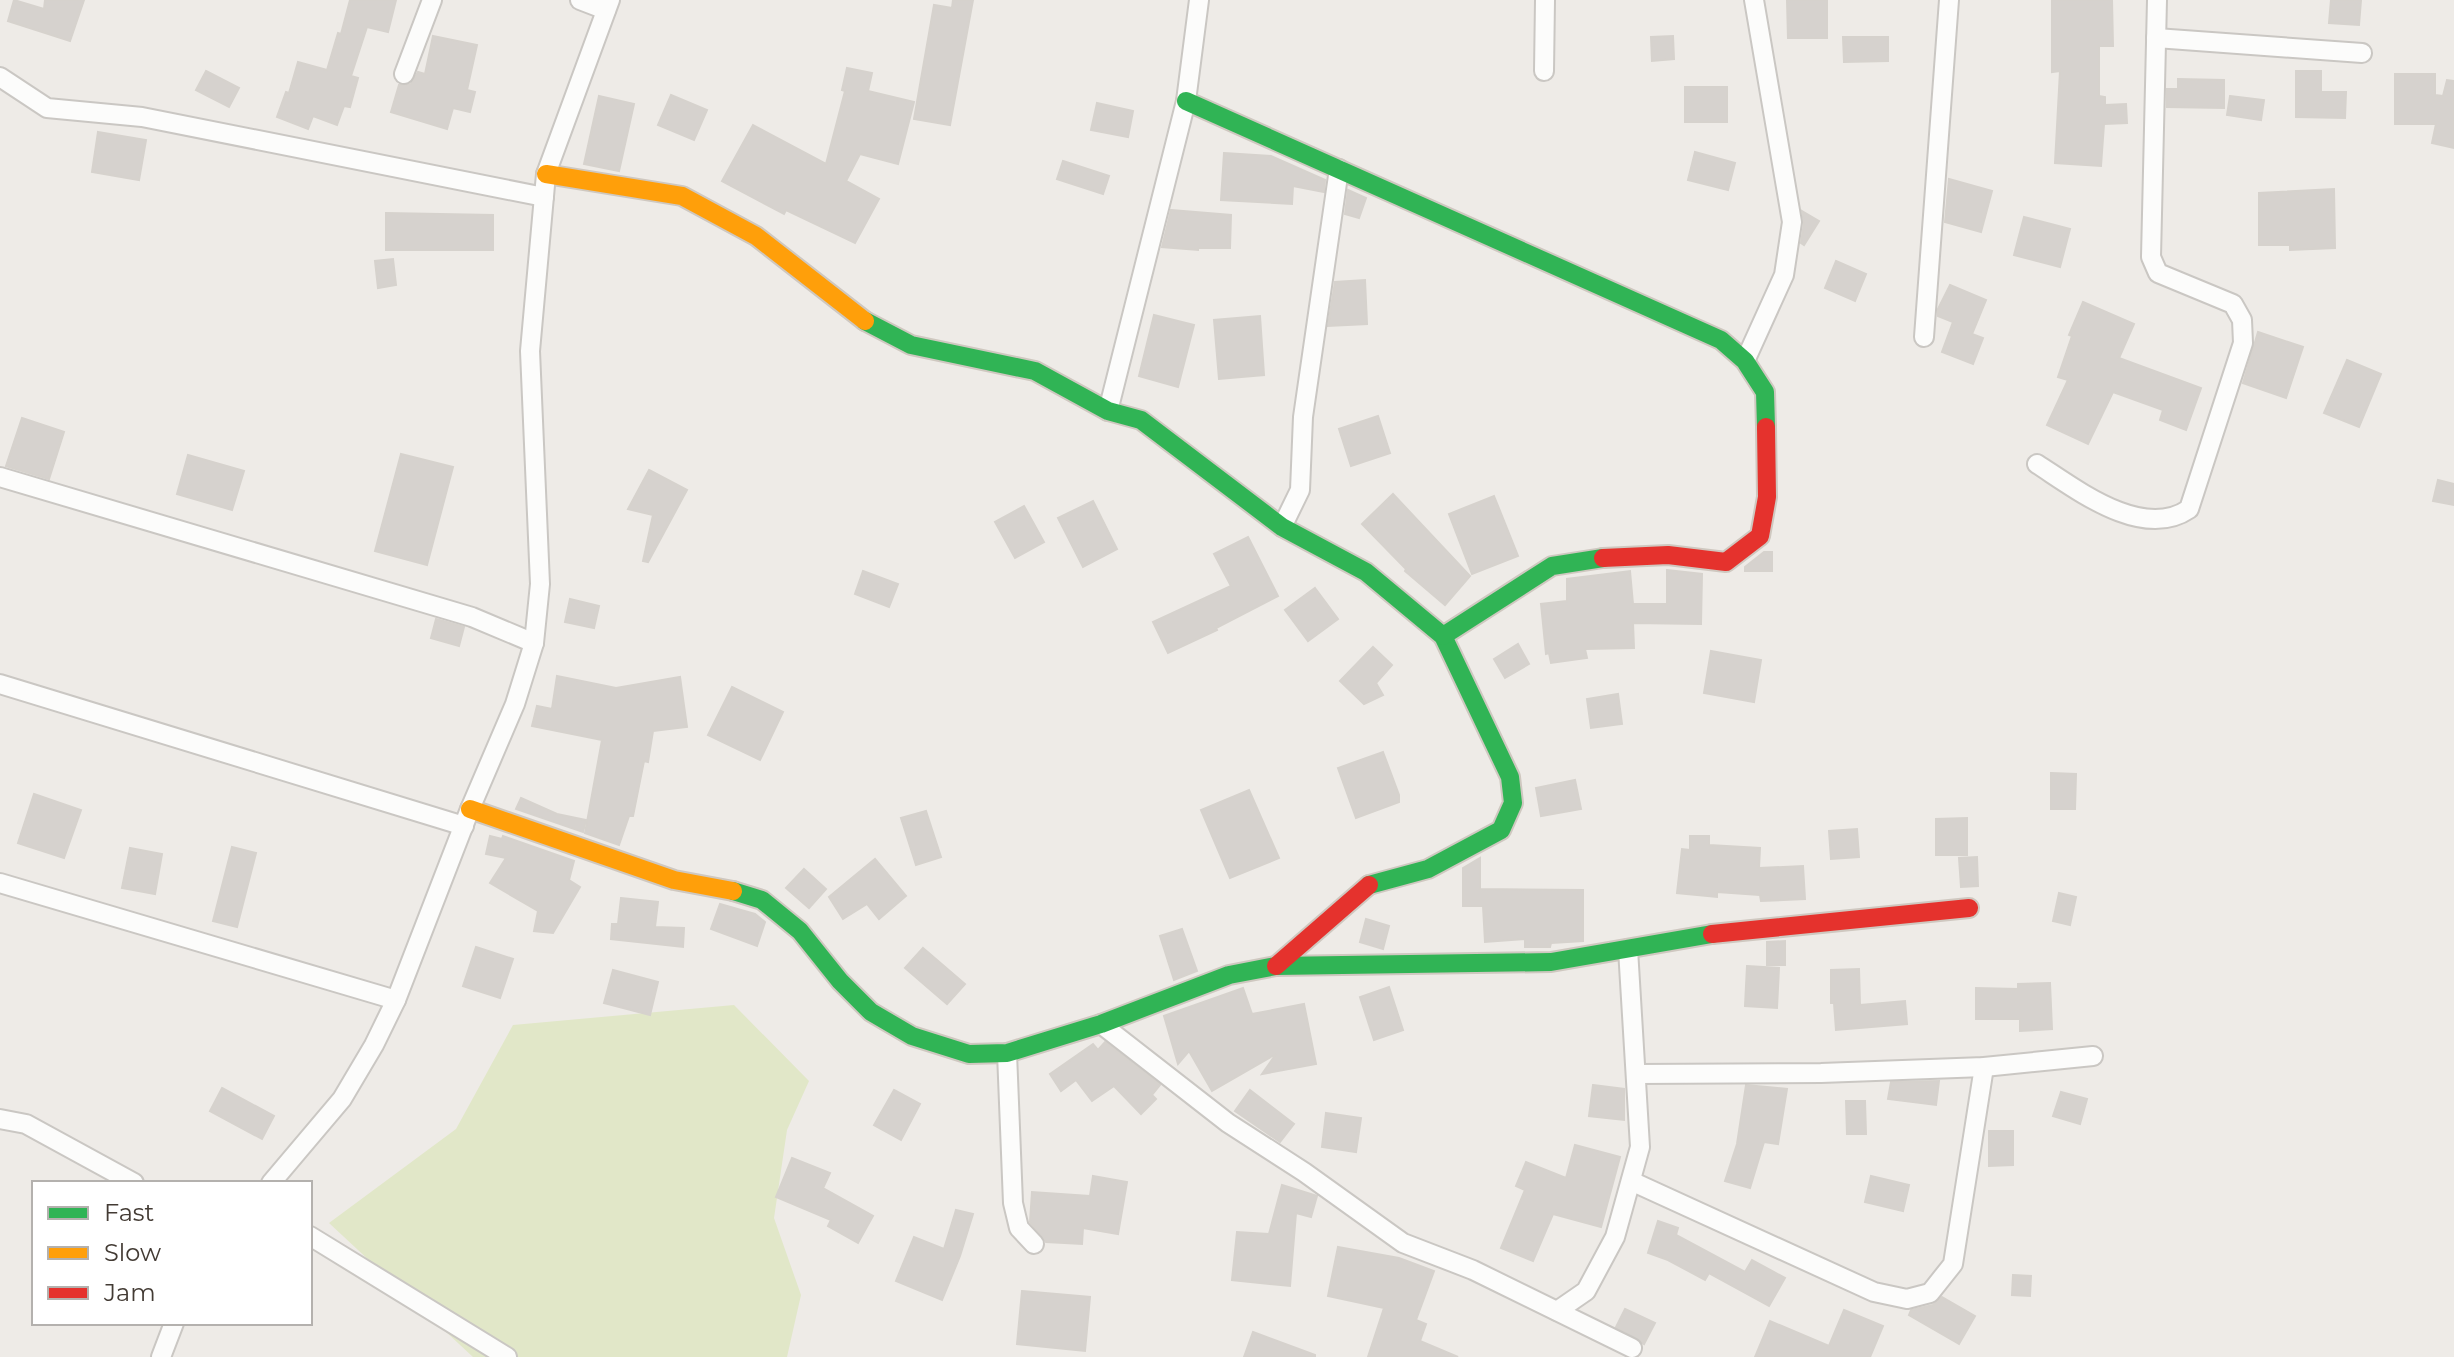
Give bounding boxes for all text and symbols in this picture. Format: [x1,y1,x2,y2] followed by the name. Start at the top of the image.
[32,1181,312,1325] legend
[104,1198,155,1227] text: Fast
[104,1238,161,1267] text: Slow
[103,1278,156,1307] text: Jam

